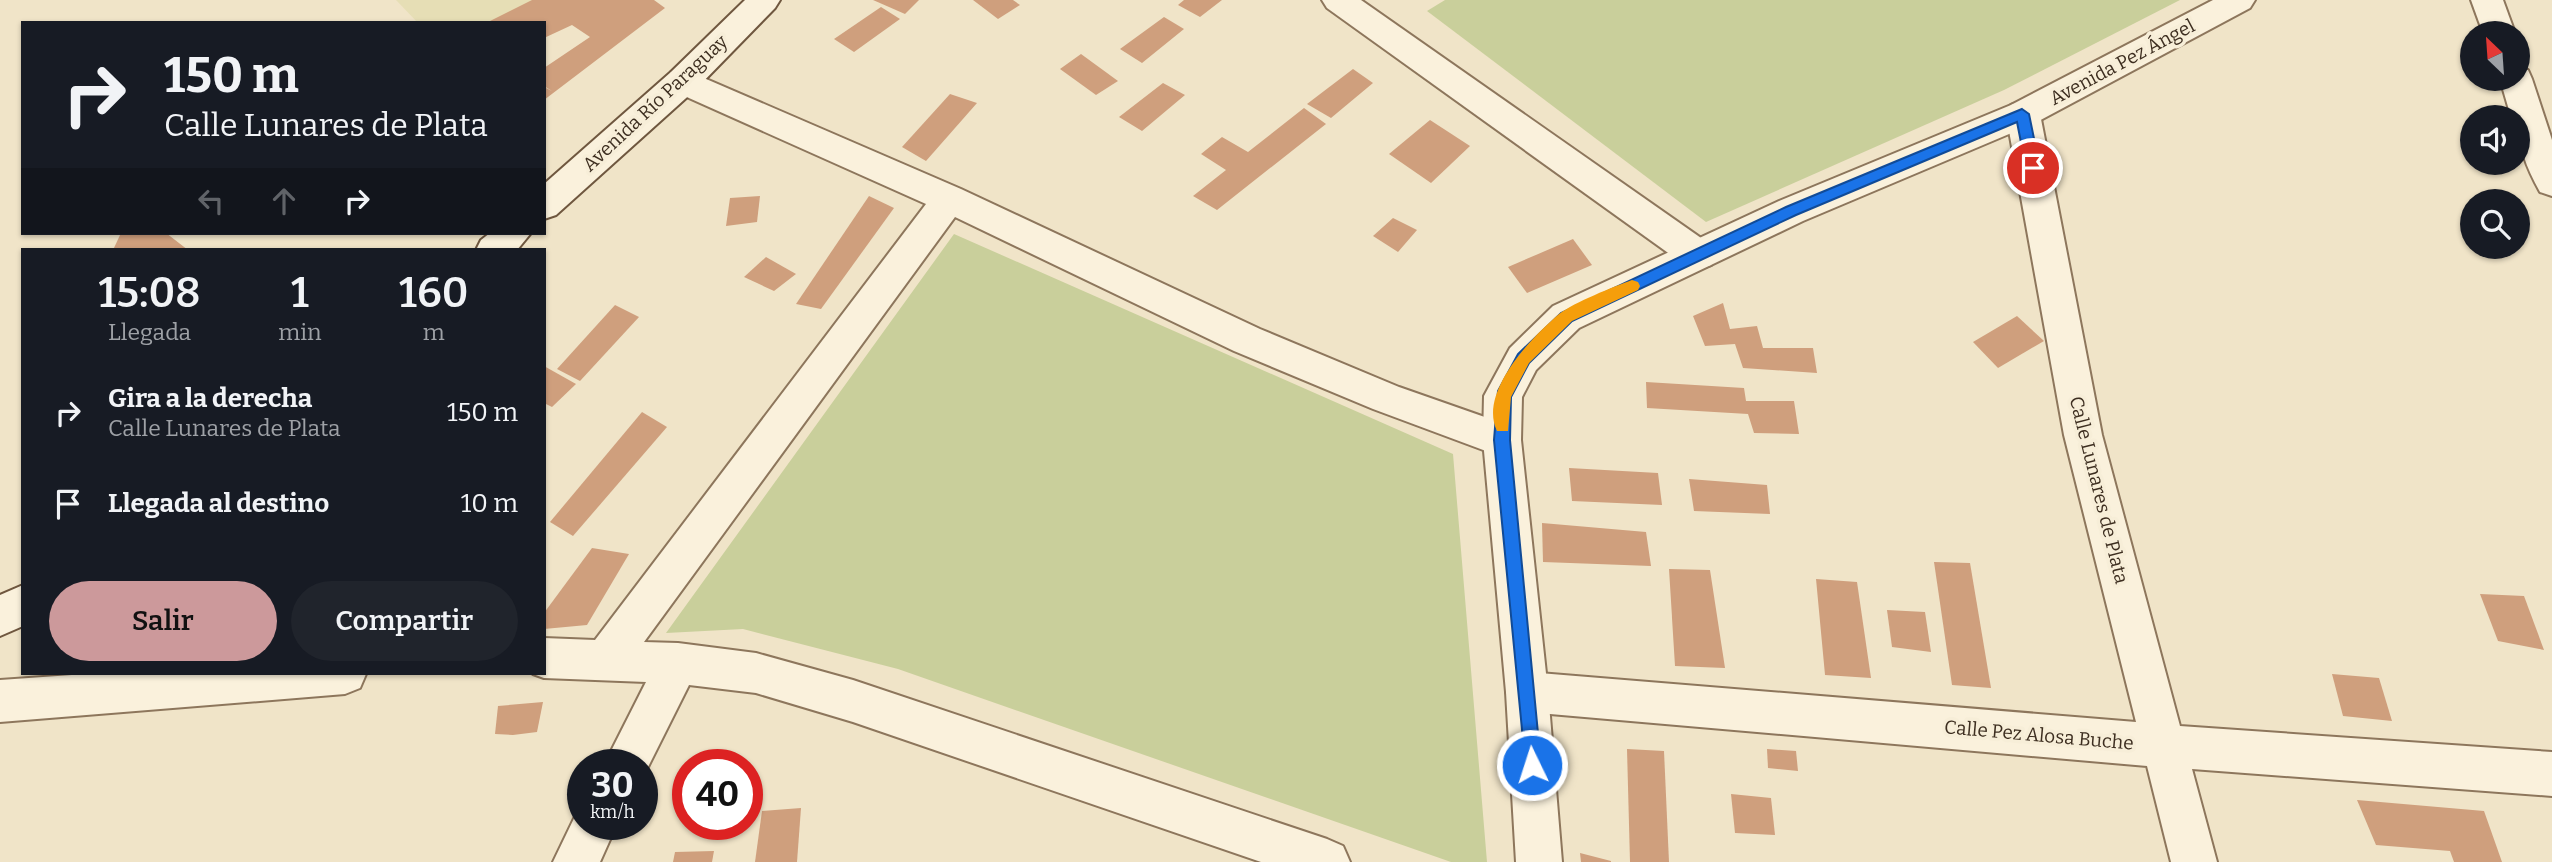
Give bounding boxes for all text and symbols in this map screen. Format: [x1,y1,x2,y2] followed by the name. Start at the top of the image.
[2045,14,2199,110] street label: Avenida Pez Ángel
[2460,21,2530,91] north arrow
[2460,21,2530,259] map controls
[578,29,733,176] street label: Avenida Río Paraguay
[164,46,299,105] text: 150 m
[49,49,140,140] icon: right
[2460,105,2530,175] button: sound
[164,106,488,144] text: Calle Lunares de Plata
[2003,138,2063,198] pin
[2014,149,2052,187] icon: arrive
[192,182,230,220] icon: left
[265,182,303,220] icon: ahead
[338,182,376,220] icon: right
[2460,189,2530,259] button: search
[99,268,201,318] text: 15:08
[291,268,309,318] text: 1
[399,268,468,318] text: 160
[108,318,191,346] text: Llegada
[278,318,322,346] text: min
[423,318,445,346] text: m
[108,383,312,414] text: Gira a la derecha
[49,394,87,432] icon: right
[2065,394,2134,587] street label: Calle Lunares de Plata
[447,397,518,428] text: 150 m
[108,414,341,442] text: Calle Lunares de Plata
[49,485,87,523] icon: arrive
[108,488,329,519] text: Llegada al destino
[461,488,518,519] text: 10 m
[49,581,277,661] button: Salir
[291,581,518,661] button: Compartir
[1943,715,2135,755] street label: Calle Pez Alosa Buche
[1495,728,1569,802] position arrow
[672,749,763,840] speed limit sign: 40
[591,764,634,806] text: 30
[590,801,635,823] text: km/h

